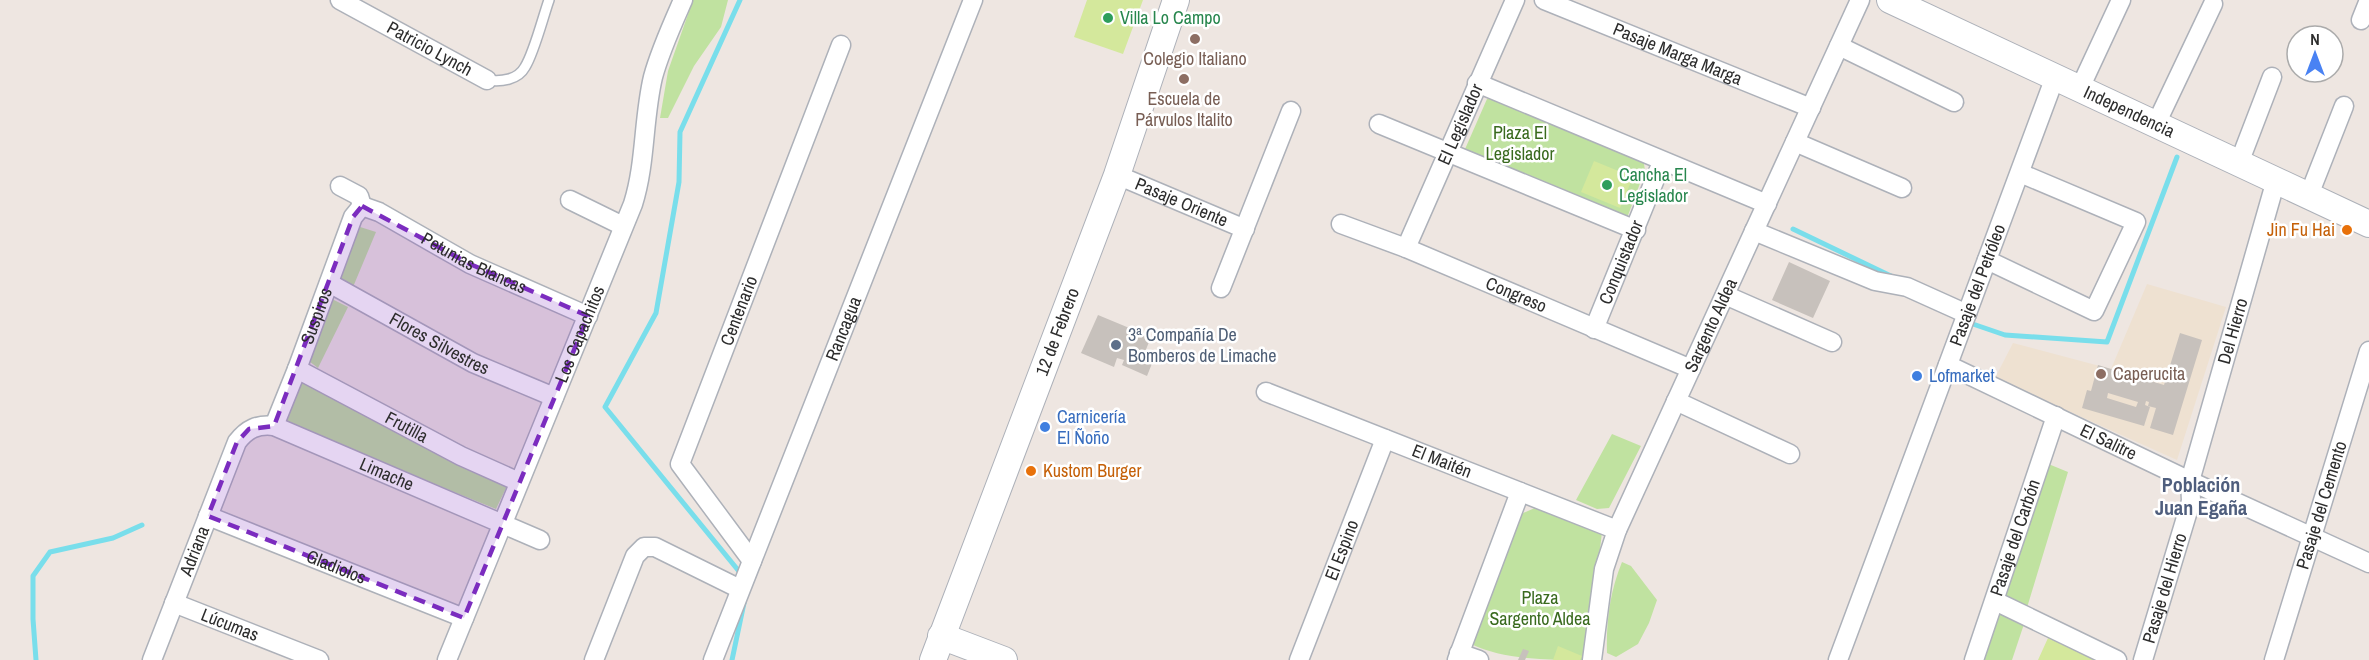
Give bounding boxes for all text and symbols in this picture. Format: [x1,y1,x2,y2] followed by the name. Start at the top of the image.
[1120,5,1221,30] place label: Villa Lo Campo
[1101,11,1115,25] marker: Villa Lo Campo
[383,15,477,82] street label: Patricio Lynch
[1609,16,1746,91] street label: Pasaje Marga Marga
[2285,24,2345,84] north arrow
[2310,28,2320,50] text: N
[1188,32,1202,46] marker: Colegio Italiano
[1143,46,1247,71] place label: Colegio Italiano
[1177,72,1191,86] marker: Escuela de Párvulos Italito
[2080,79,2179,143] street label: Independencia
[1431,80,1489,169] street label: El Legislador
[1135,86,1233,132] place label: Escuela de Párvulos Italito
[1486,120,1555,166] park label: Plaza El Legislador
[1619,162,1688,208] place label: Cancha El Legislador
[1131,171,1232,232] street label: Pasaje Oriente
[1600,178,1614,192] marker: Cancha El Legislador
[1592,216,1649,308] street label: Conquistador
[2267,217,2335,242] place label: Jin Fu Hai
[1943,221,2011,349] street label: Pasaje del Petróleo
[2340,223,2354,237] marker: Jin Fu Hai
[417,226,531,299] street label: Petunias Blancas
[1482,270,1551,318] street label: Congreso
[714,272,763,349] street label: Centenario
[1678,274,1743,376] street label: Sargento Aldea
[549,282,610,386] street label: Los Capachitos
[294,284,338,347] street label: Suspiros
[1029,284,1085,379] street label: 12 de Febrero
[819,293,867,365] street label: Rancagua
[2211,295,2254,367] street label: Del Hierro
[385,306,493,380] street label: Flores Silvestres
[1128,322,1277,368] place label: 3ª Compañía De Bomberos de Limache
[1109,338,1123,352] marker: 3ª Compañía De Bomberos de Limache
[2113,361,2185,386] place label: Caperucita
[1929,363,1995,388] place label: Lofmarket
[2094,367,2108,381] marker: Caperucita
[1910,369,1924,383] marker: Lofmarket
[1057,404,1126,450] place label: Carnicería El Ñoño
[381,405,433,448] street label: Frutilla
[2076,417,2141,466] street label: El Salitre
[1038,420,1052,434] marker: Carnicería El Ñoño
[1408,438,1476,484] street label: El Maitén
[2290,438,2353,572] street label: Pasaje del Cemento
[356,451,418,496] street label: Limache
[1043,458,1142,483] place label: Kustom Burger
[1024,464,1038,478] marker: Kustom Burger
[2155,471,2247,521] district label: Población Juan Egaña
[1983,476,2046,599] street label: Pasaje del Carbón
[1318,516,1364,584] street label: El Espino
[173,522,215,580] street label: Adriana
[2136,530,2193,646] street label: Pasaje del Hierro
[303,543,370,590] street label: Gladiolos
[1490,585,1590,631] park label: Plaza Sargento Aldea
[198,602,262,647] street label: Lúcumas

